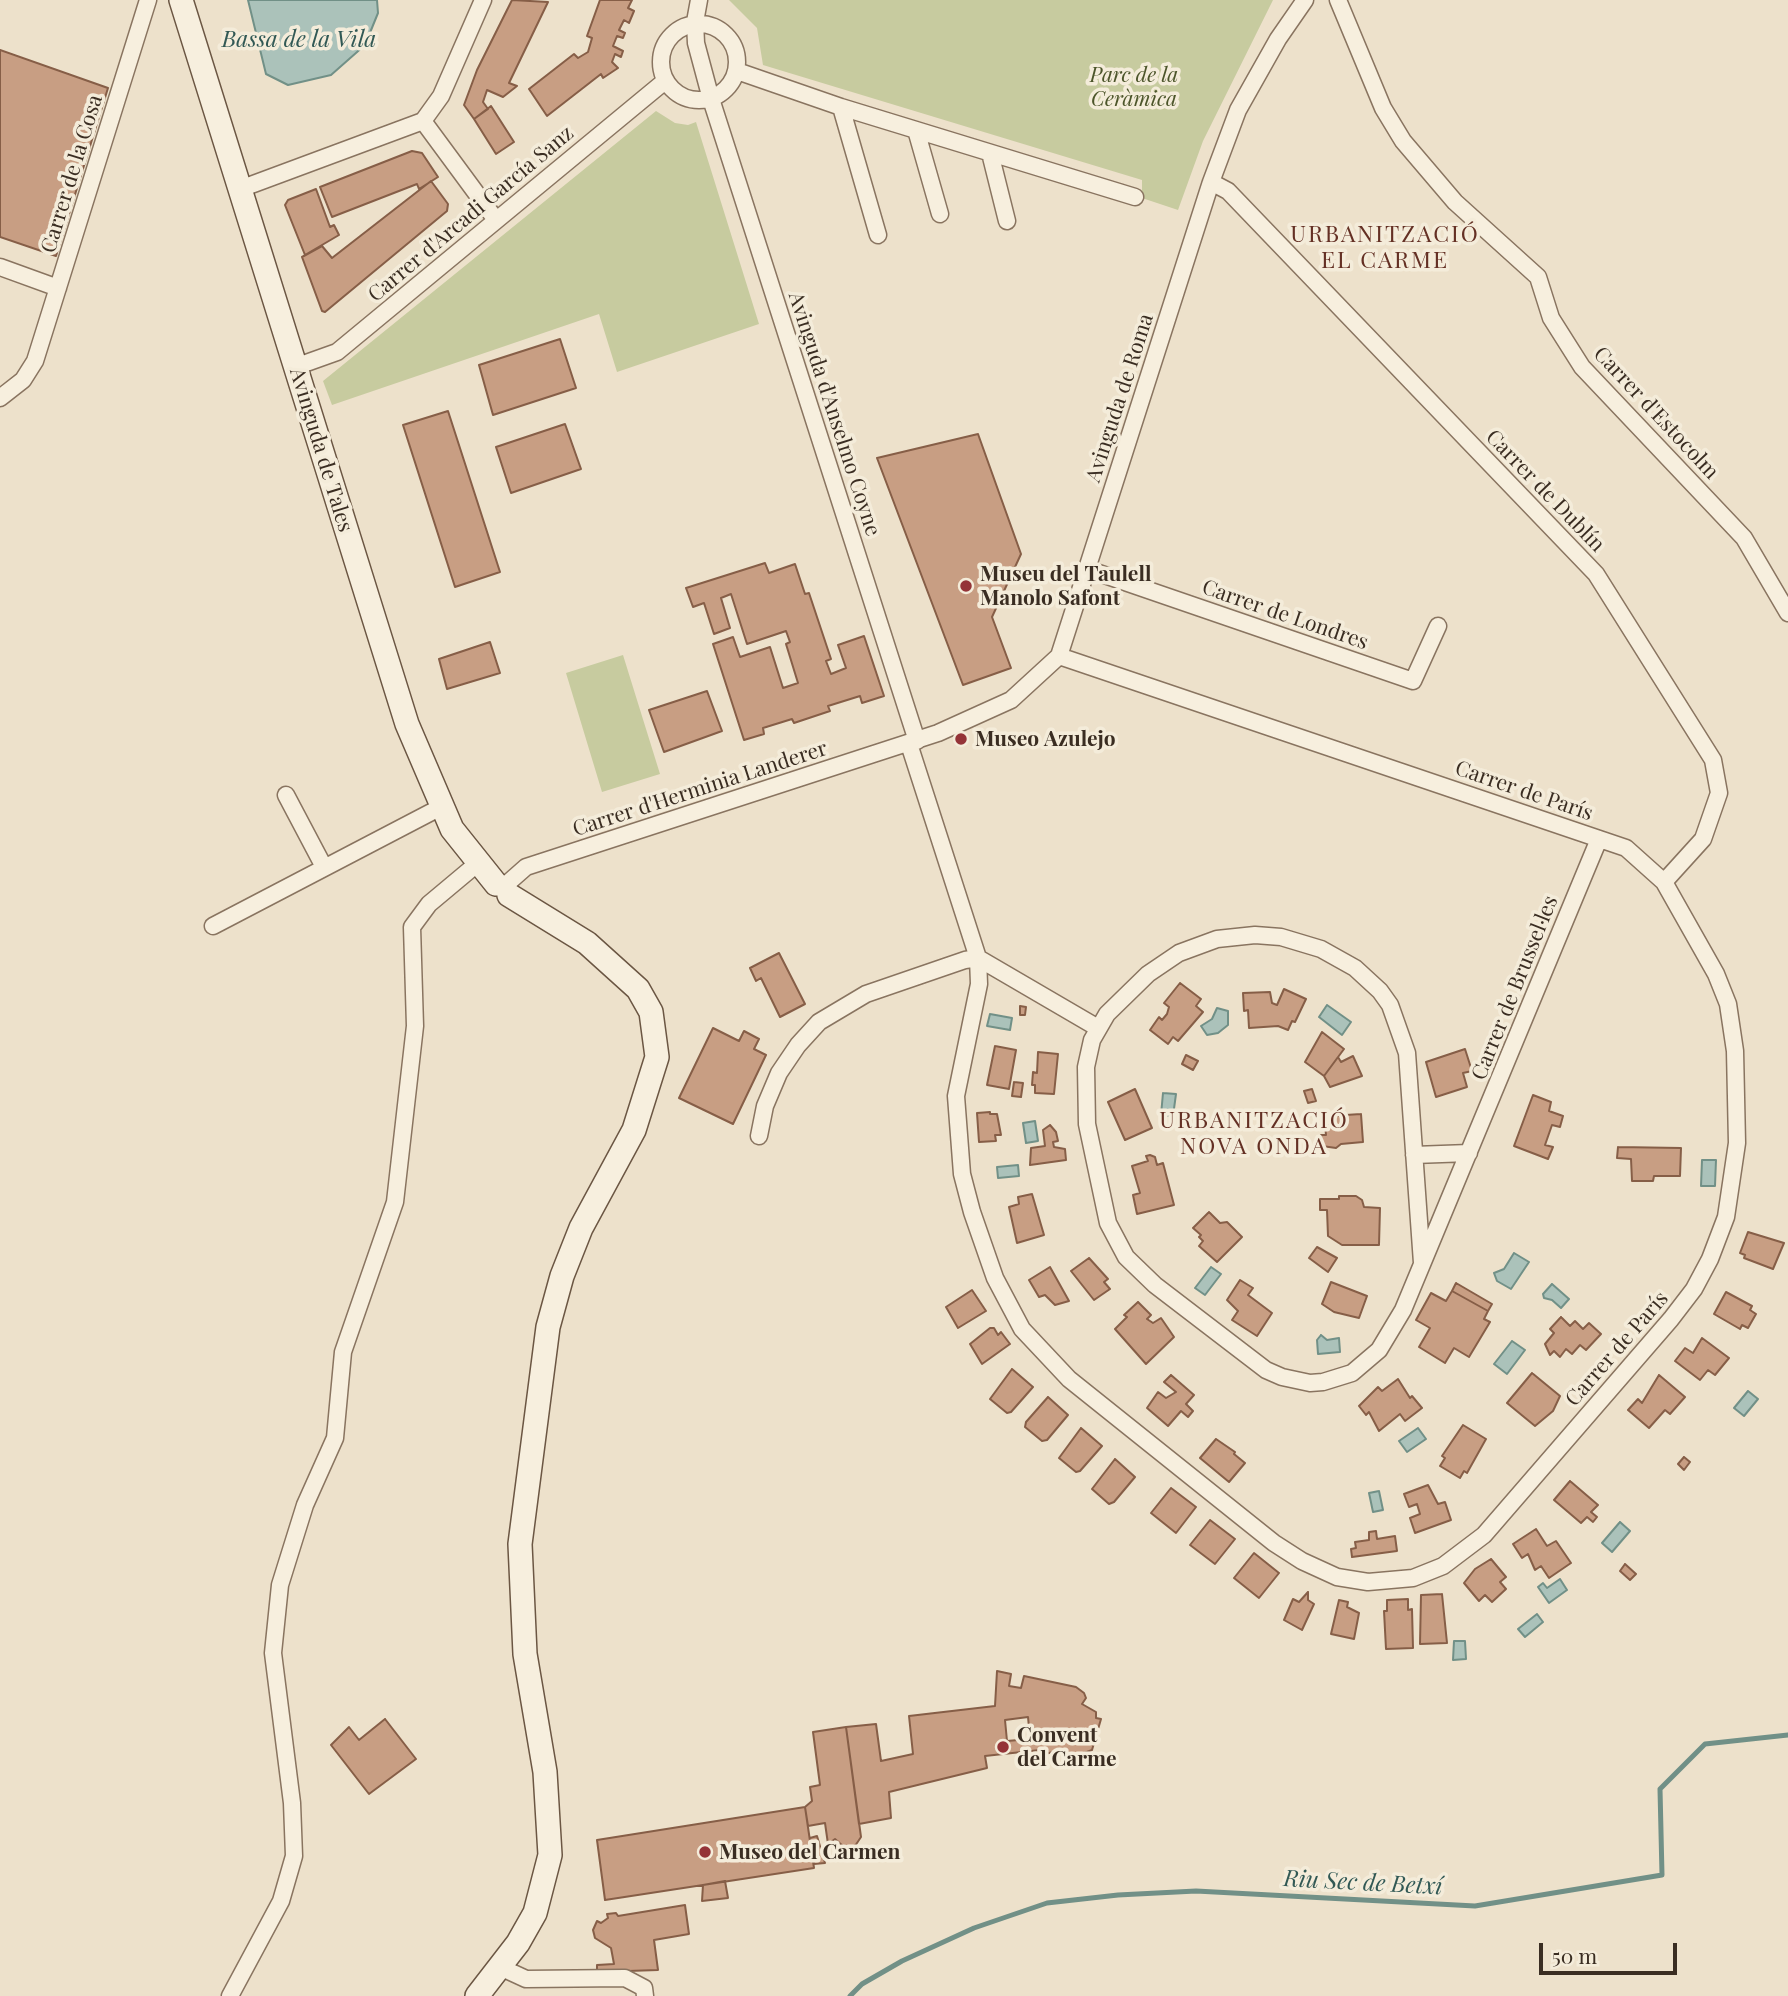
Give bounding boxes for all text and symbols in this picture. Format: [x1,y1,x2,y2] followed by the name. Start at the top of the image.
[222,26,376,54] water label: Bassa de la Vila
[1090,62,1178,112] park label: Parc de la Ceràmica
[36,92,108,256] street label: Carrer de la Cosa
[363,121,579,307] street label: Carrer d'Arcadi García Sanz
[1292,221,1478,275] district label: URBANITZACIÓ EL CARME
[783,289,885,539] street label: Avinguda d'Anselmo Coyne
[1081,311,1159,485] street label: Avinguda de Roma
[1588,342,1724,484] street label: Carrer d'Estocolm
[284,365,358,535] street label: Avinguda de Tales
[1480,425,1610,557] street label: Carrer de Dublín
[980,561,1152,611] place label: Museu del Taulell Manolo Safont
[1199,575,1371,655] street label: Carrer de Londres
[958,578,974,594] marker: Museu del Taulell Manolo Safont
[975,726,1116,752] place label: Museo Azulejo
[953,731,969,747] marker: Museo Azulejo
[569,736,831,842] street label: Carrer d'Herminia Landerer
[1452,756,1596,826] street label: Carrer de París
[1467,892,1563,1084] street label: Carrer de Brussel·les
[1161,1107,1347,1161] district label: URBANITZACIÓ NOVA ONDA
[1560,1286,1674,1412] street label: Carrer de París
[1017,1722,1117,1772] place label: Convent del Carme
[995,1739,1011,1755] marker: Convent del Carme
[719,1839,900,1865] place label: Museo del Carmen
[697,1844,713,1860] marker: Museo del Carmen
[1283,1865,1443,1901] water label: Riu Sec de Betxí
[1543,1930,1681,1974] scale bar
[1552,1941,1597,1969] text: 50 m

